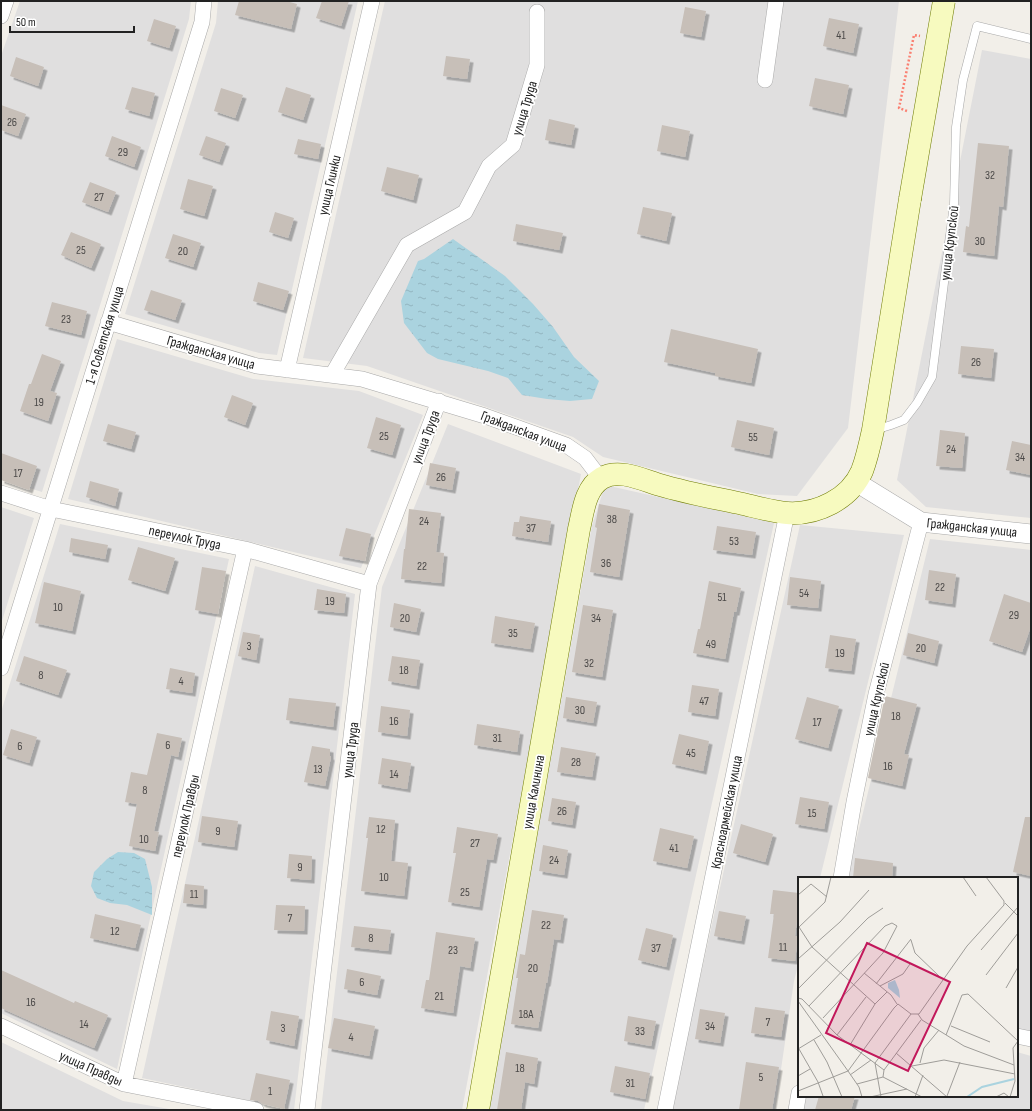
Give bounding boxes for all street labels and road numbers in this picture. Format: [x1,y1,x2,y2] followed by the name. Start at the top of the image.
[508,79,541,138] street label: улица Труда
[314,153,345,217] street label: улица Глинки
[936,205,963,281] street label: улица Крупской
[81,284,128,386] street label: 1-я Советская улица
[165,332,257,373] street label: Гражданская улица
[478,407,569,456] street label: Гражданская улица
[407,408,444,467] street label: улица Труда
[926,514,1018,541] street label: Гражданская улица
[147,522,223,553] street label: переулок Труда
[860,660,893,738] street label: улица Крупской
[339,721,362,779] street label: улица Труда
[519,754,548,830] street label: улица Калинина
[707,754,746,870] street label: Красноармейская улица
[168,773,203,859] street label: переулок Правды
[57,1047,125,1090] street label: улица Правды

